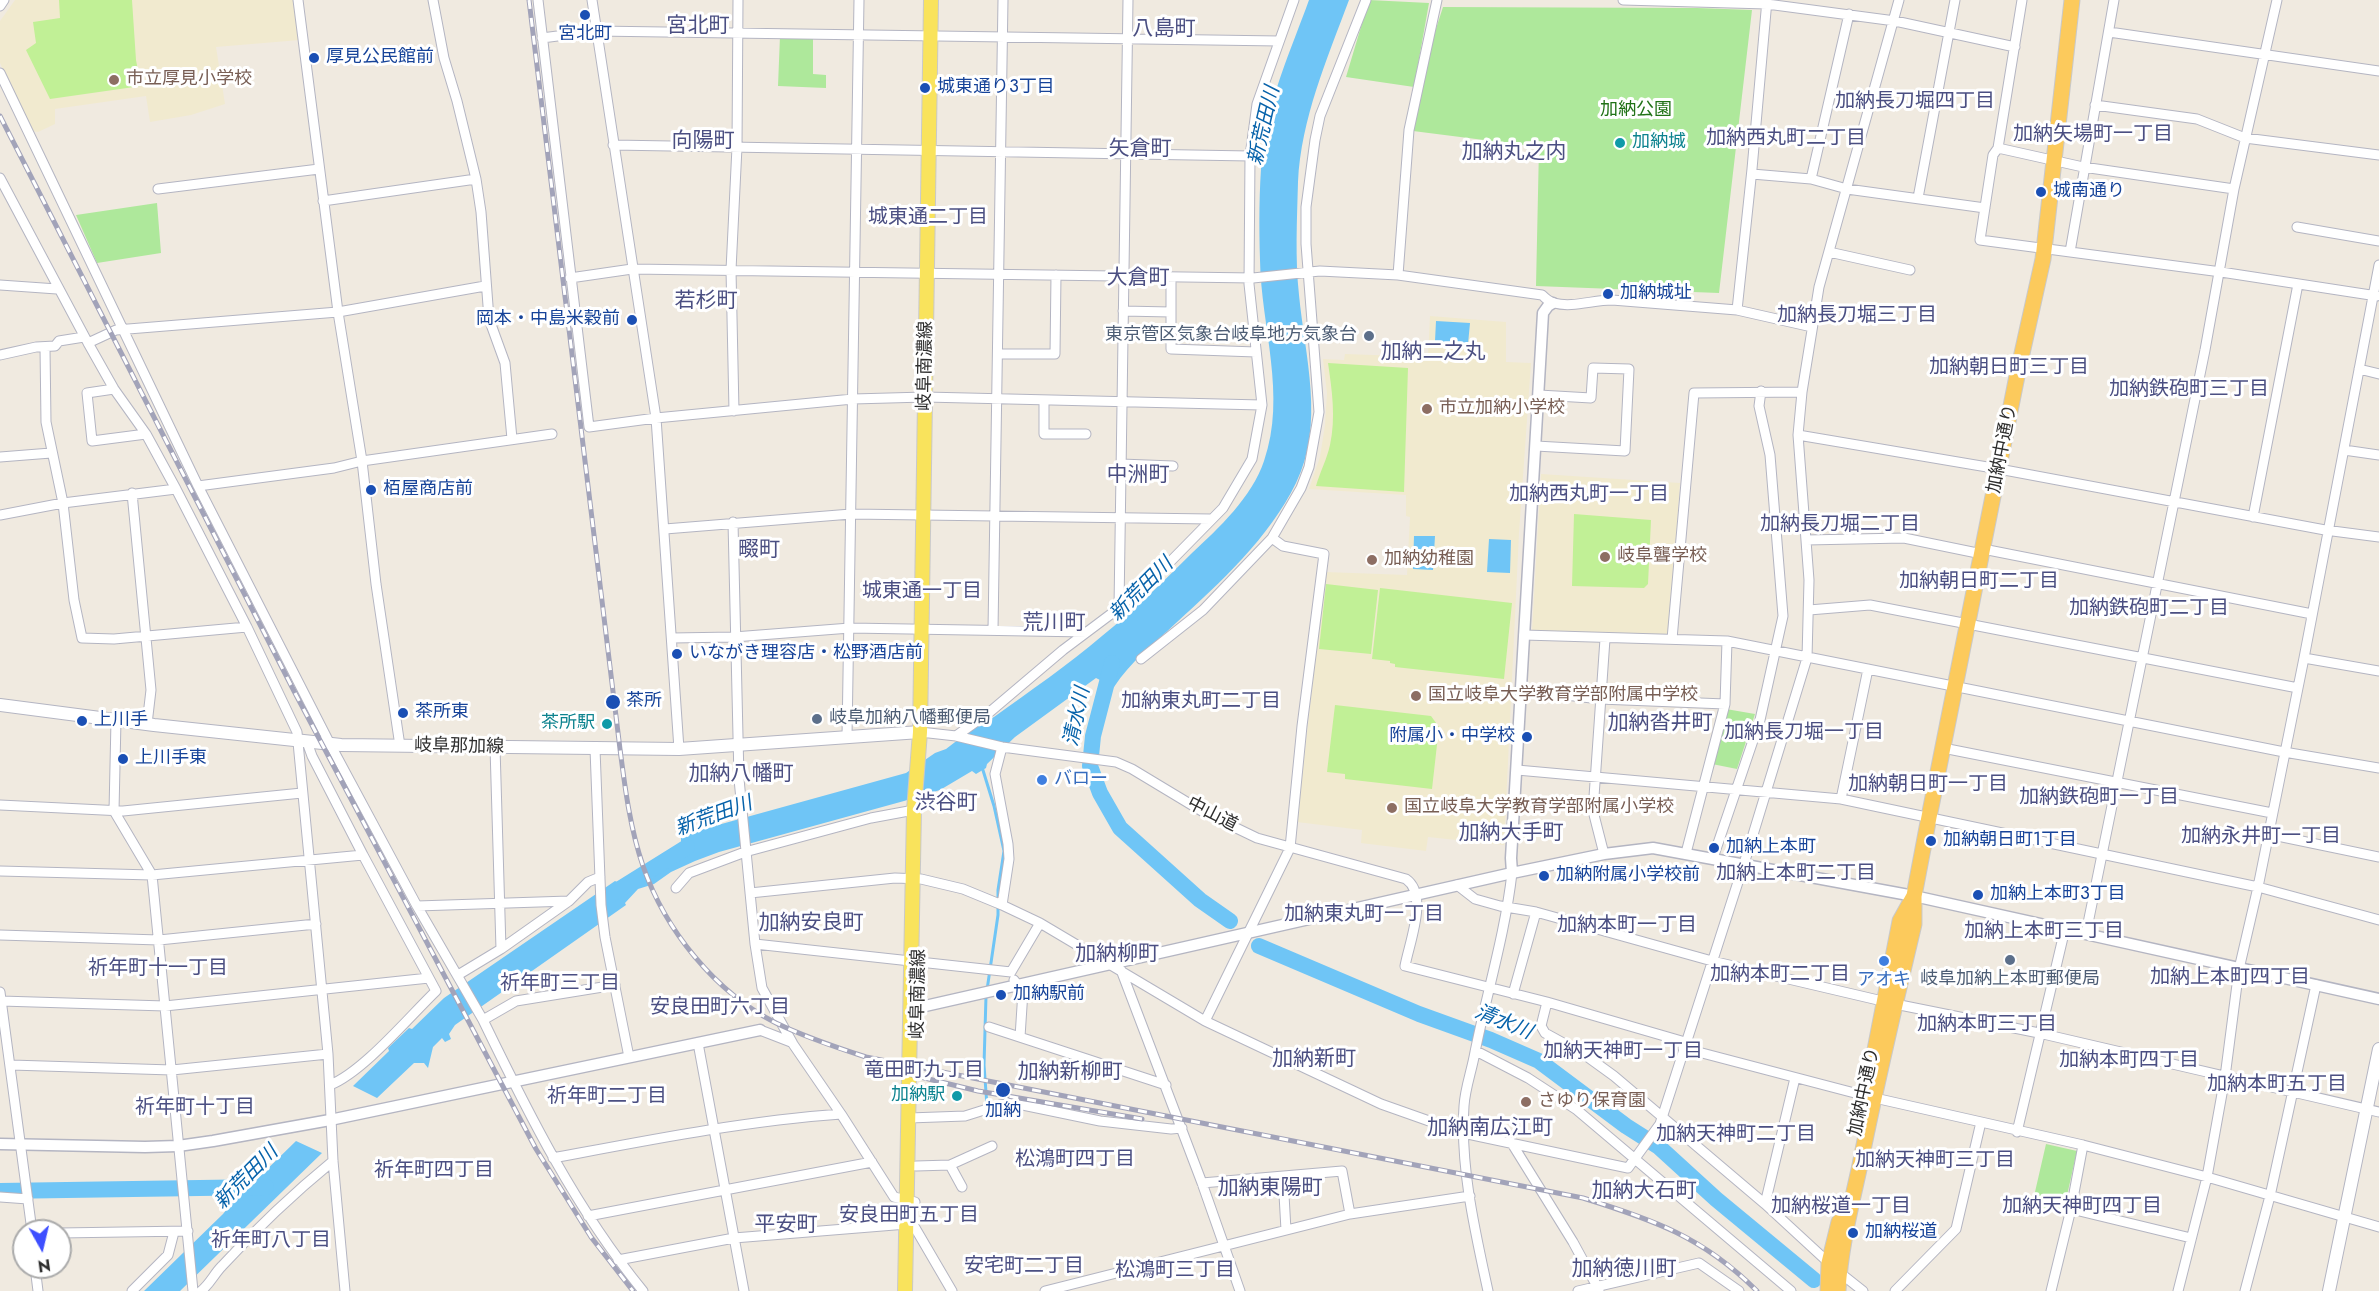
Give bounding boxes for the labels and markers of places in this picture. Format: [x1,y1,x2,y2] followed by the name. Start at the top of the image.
[578,8,592,22] marker: 宮北町
[558,24,612,46] place label: 宮北町
[326,47,434,69] place label: 厚見公民館前
[307,51,321,65] marker: 厚見公民館前
[126,69,252,91] place label: 市立厚見小学校
[107,73,121,87] marker: 市立厚見小学校
[937,77,1055,99] place label: 城東通り3丁目
[918,81,932,95] marker: 城東通り3丁目
[1632,132,1686,154] place label: 加納城
[1613,136,1627,150] marker: 加納城
[2053,181,2125,203] place label: 城南通り
[2034,185,2048,199] marker: 城南通り
[1620,283,1692,305] place label: 加納城址
[1601,287,1615,301] marker: 加納城址
[476,309,620,331] place label: 岡本・中島米穀前
[625,313,639,327] marker: 岡本・中島米穀前
[1105,325,1357,347] place label: 東京管区気象台岐阜地方気象台
[1362,329,1376,343] marker: 東京管区気象台岐阜地方気象台
[1439,398,1565,420] place label: 市立加納小学校
[1420,402,1434,416] marker: 市立加納小学校
[383,479,473,501] place label: 栢屋商店前
[364,483,378,497] marker: 栢屋商店前
[1617,546,1707,568] place label: 岐阜聾学校
[1384,549,1474,571] place label: 加納幼稚園
[1598,550,1612,564] marker: 岐阜聾学校
[1365,553,1379,567] marker: 加納幼稚園
[689,643,923,665] place label: いながき理容店・松野酒店前
[670,647,684,661] marker: いながき理容店・松野酒店前
[1428,685,1698,707] place label: 国立岐阜大学教育学部附属中学校
[1409,689,1423,703] marker: 国立岐阜大学教育学部附属中学校
[626,691,662,713] place label: 茶所
[604,693,622,711] marker: 茶所
[415,702,469,724] place label: 茶所東
[396,706,410,720] marker: 茶所東
[829,708,991,730] place label: 岐阜加納八幡郵便局
[94,710,148,732] place label: 上川手
[810,712,824,726] marker: 岐阜加納八幡郵便局
[541,713,595,735] place label: 茶所駅
[75,714,89,728] marker: 上川手
[600,717,614,731] marker: 茶所駅
[1389,726,1515,748] place label: 附属小・中学校
[1520,730,1534,744] marker: 附属小・中学校
[135,748,207,770] place label: 上川手東
[116,752,130,766] marker: 上川手東
[1054,769,1108,791] place label: バロー
[1035,773,1049,787] marker: バロー
[1404,797,1674,819] place label: 国立岐阜大学教育学部附属小学校
[1385,801,1399,815] marker: 国立岐阜大学教育学部附属小学校
[1943,830,2077,852] place label: 加納朝日町1丁目
[1924,834,1938,848] marker: 加納朝日町1丁目
[1726,837,1816,859] place label: 加納上本町
[1707,841,1721,855] marker: 加納上本町
[1556,865,1700,887] place label: 加納附属小学校前
[1537,869,1551,883] marker: 加納附属小学校前
[1990,884,2126,906] place label: 加納上本町3丁目
[1971,888,1985,902] marker: 加納上本町3丁目
[2003,953,2017,967] marker: 岐阜加納上本町郵便局
[1877,954,1891,968] marker: アオキ
[1920,969,2100,991] place label: 岐阜加納上本町郵便局
[1857,970,1911,992] place label: アオキ
[1013,984,1085,1006] place label: 加納駅前
[994,988,1008,1002] marker: 加納駅前
[994,1081,1012,1099] marker: 加納
[891,1085,945,1107] place label: 加納駅
[950,1089,964,1103] marker: 加納駅
[1538,1091,1646,1113] place label: さゆり保育園
[1519,1095,1533,1109] marker: さゆり保育園
[985,1101,1021,1123] place label: 加納
[1865,1222,1937,1244] place label: 加納桜道
[1846,1226,1860,1240] marker: 加納桜道

